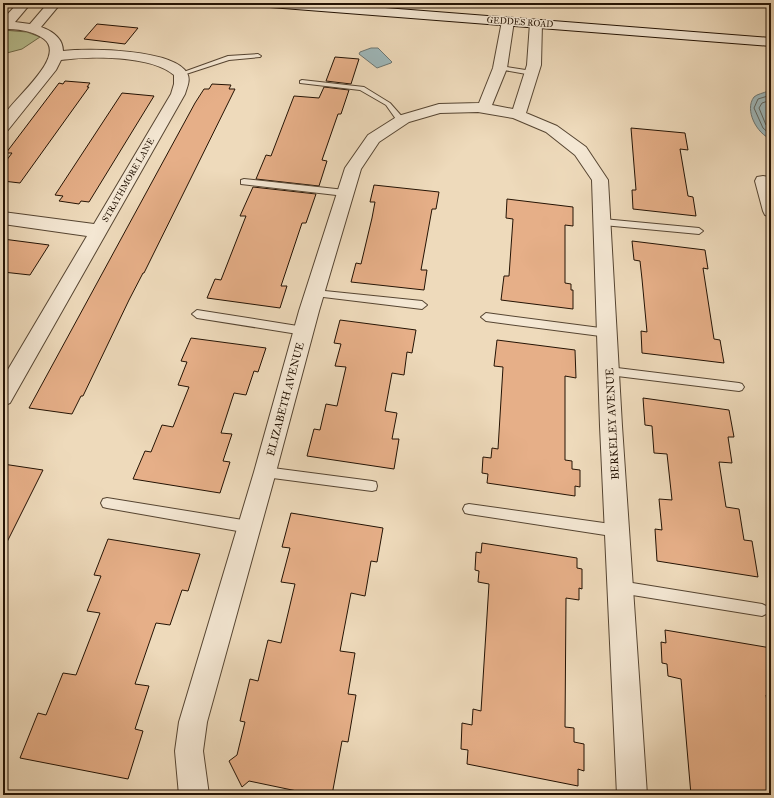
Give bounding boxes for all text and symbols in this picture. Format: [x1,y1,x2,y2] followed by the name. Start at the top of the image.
[486,14,554,29] street label: GEDDES ROAD
[99,135,156,224] street label: STRATHMORE LANE
[264,341,307,458] street label: ELIZABETH AVENUE
[603,368,622,480] street label: BERKELEY AVENUE

